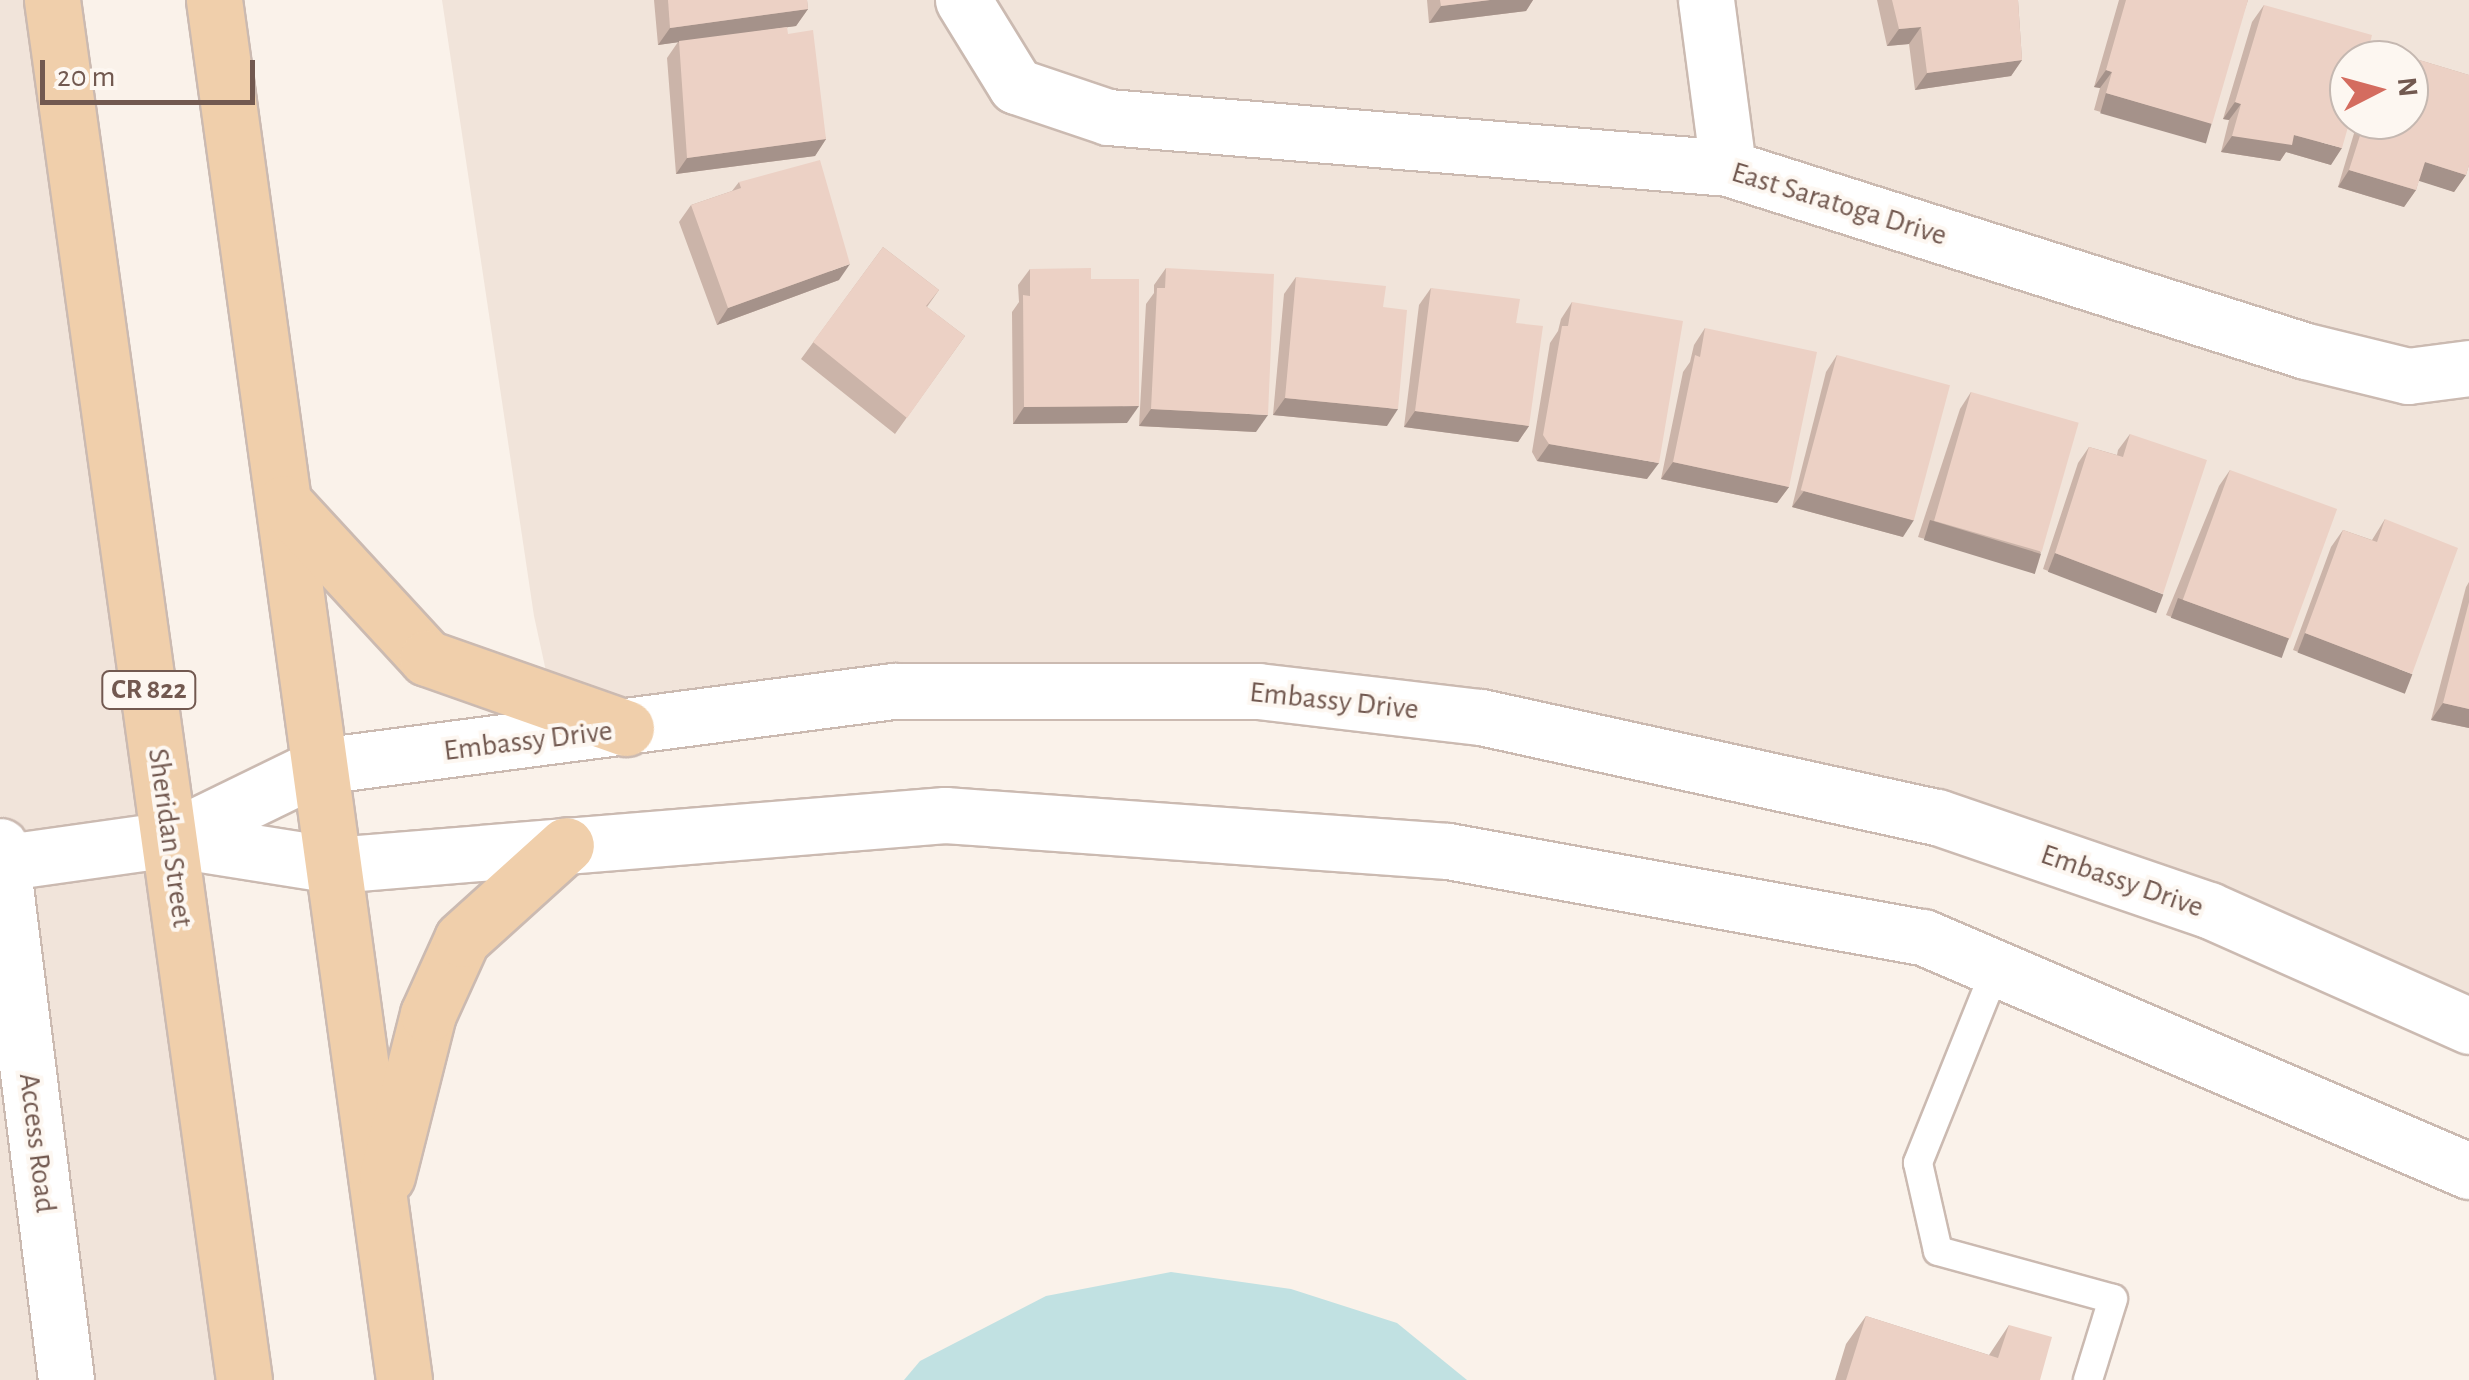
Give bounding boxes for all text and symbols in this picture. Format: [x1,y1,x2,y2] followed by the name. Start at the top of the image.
[45,40,260,102] scale bar
[2329,40,2429,140] north arrow
[57,62,115,92] text: 20 m
[2392,76,2422,98] text: N
[1727,154,1951,254] street label: East Saratoga Drive
[99,667,199,713] road number: CR 822
[1248,674,1420,728] street label: Embassy Drive
[442,713,614,769] street label: Embassy Drive
[140,746,200,930] street label: Sheridan Street
[2036,836,2208,926] street label: Embassy Drive
[11,1071,63,1215] street label: Access Road

